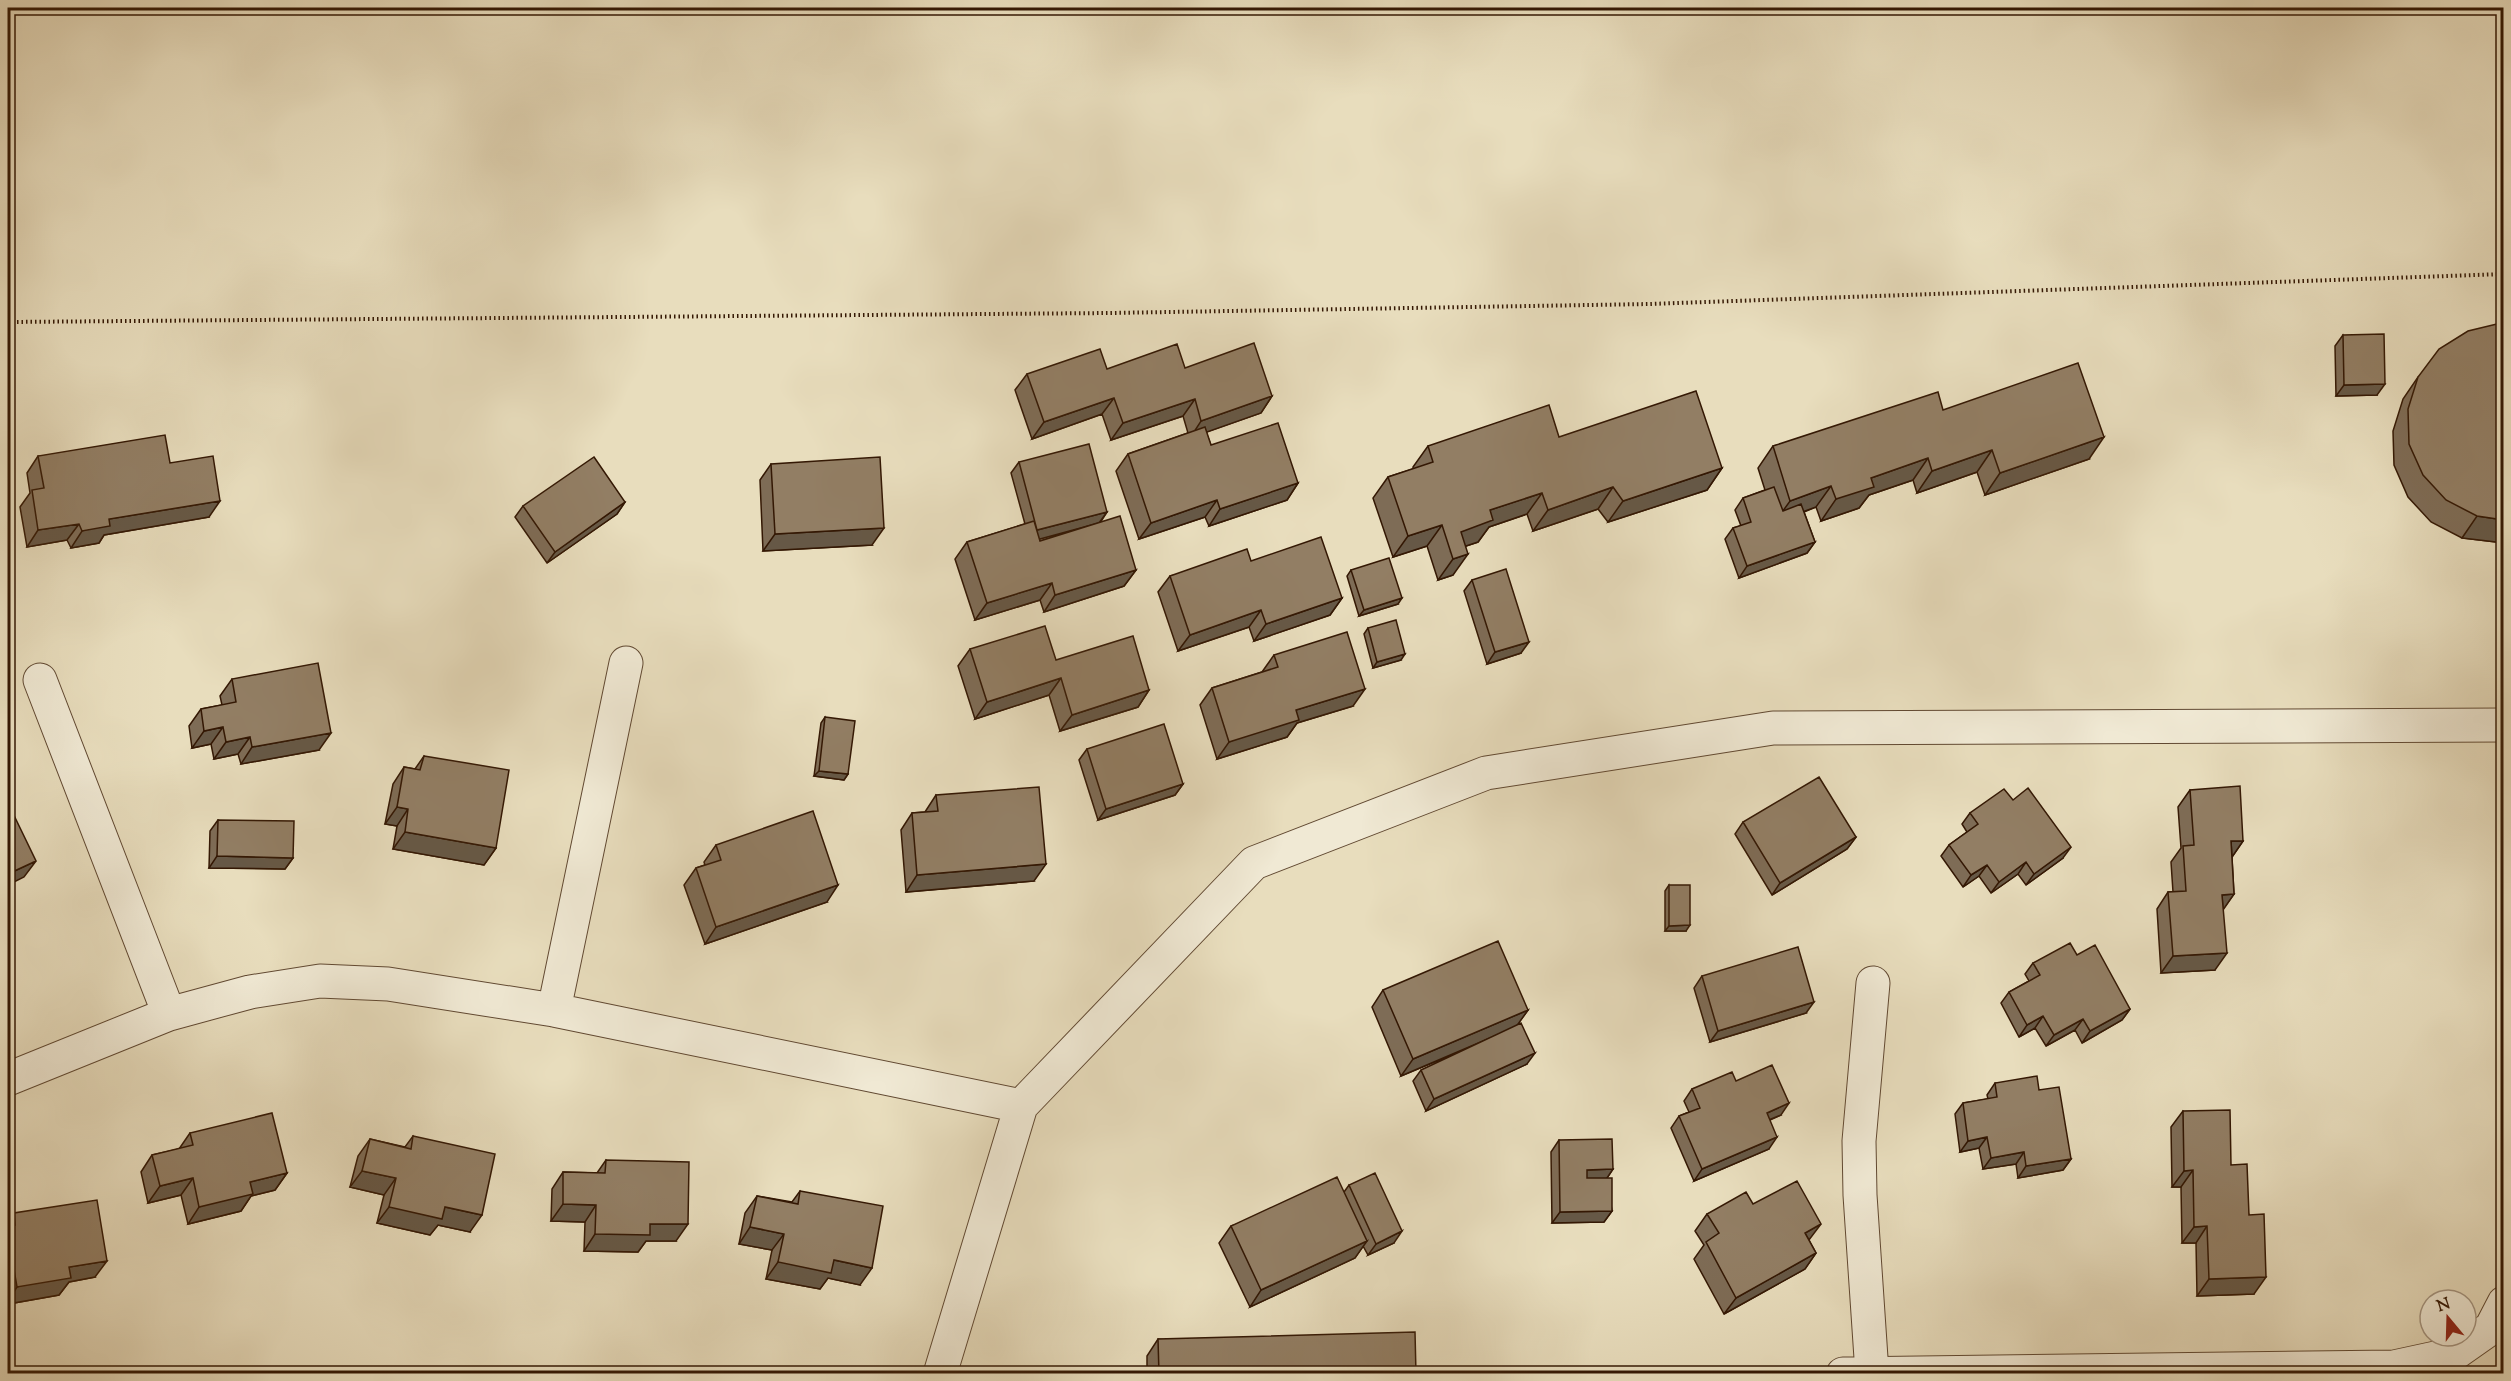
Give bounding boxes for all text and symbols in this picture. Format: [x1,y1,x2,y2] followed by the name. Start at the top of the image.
[2418,1288,2478,1348] north arrow
[2434,1293,2454,1319] text: N

